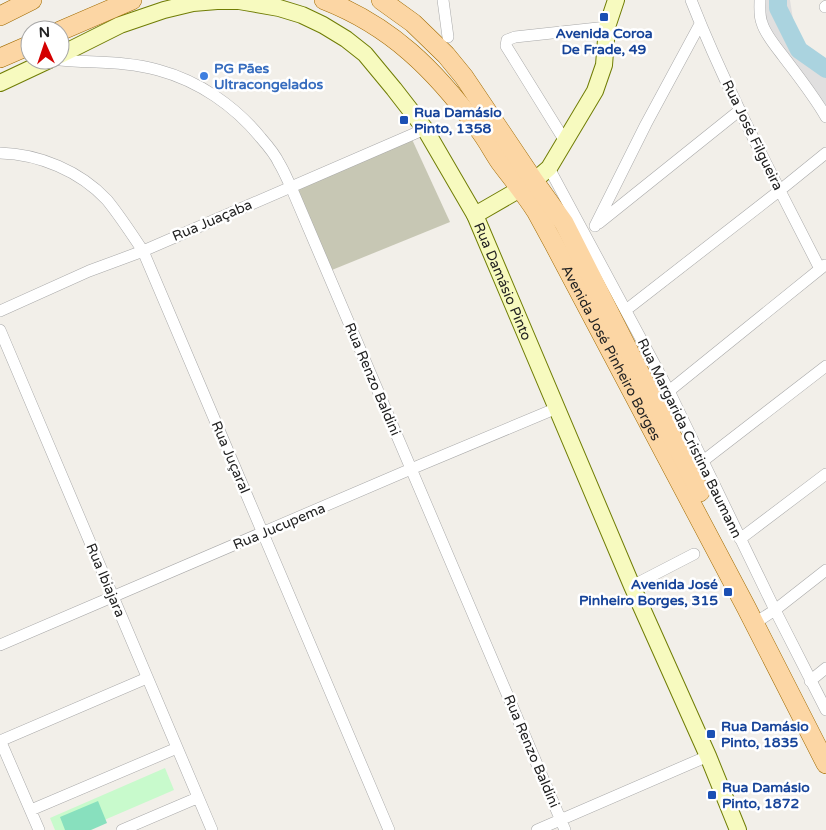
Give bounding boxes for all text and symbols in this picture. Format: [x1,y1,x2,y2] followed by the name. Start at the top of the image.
[598,11,610,23] marker: Avenida Coroa De Frade, 49
[20,20,70,70] north arrow
[38,24,50,41] text: N
[555,25,653,58] place label: Avenida Coroa De Frade, 49
[214,60,323,93] place label: PG Pães Ultracongelados
[198,70,210,82] marker: PG Pães Ultracongelados
[718,77,787,193] street label: Rua José Filgueira
[414,104,502,137] place label: Rua Damásio Pinto, 1358
[398,114,410,126] marker: Rua Damásio Pinto, 1358
[170,196,255,245] street label: Rua Juaçaba
[470,220,535,343] street label: Rua Damásio Pinto
[558,262,665,444] street label: Avenida José Pinheiro Borges
[341,320,404,438] street label: Rua Renzo Baldini
[634,336,745,541] street label: Rua Margarida Cristina Baumann
[208,418,253,496] street label: Rua Juçaral
[231,499,328,554] street label: Rua Jucupema
[82,541,129,620] street label: Rua Ibiajara
[579,576,718,609] place label: Avenida José Pinheiro Borges, 315
[722,586,734,598] marker: Avenida José Pinheiro Borges, 315
[500,692,563,810] street label: Rua Renzo Baldini
[721,718,809,751] place label: Rua Damásio Pinto, 1835
[705,728,717,740] marker: Rua Damásio Pinto, 1835
[722,779,810,812] place label: Rua Damásio Pinto, 1872
[706,789,718,801] marker: Rua Damásio Pinto, 1872

